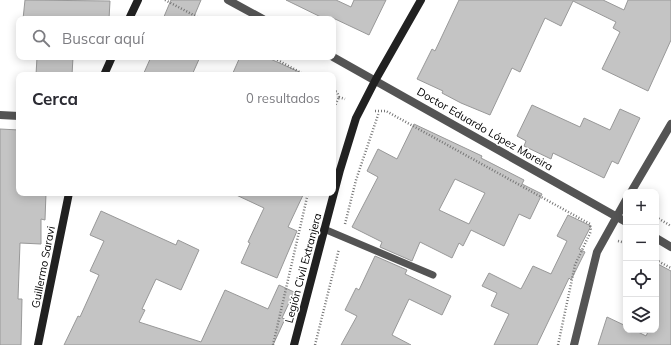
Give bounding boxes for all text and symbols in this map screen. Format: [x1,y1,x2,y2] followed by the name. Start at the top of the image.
[16,16,336,60] search box
[30,27,52,49] icon: search
[62,29,144,48] text: Buscar aquí
[415,84,555,174] street label: Doctor Eduardo López Moreira
[32,88,78,109] text: Cerca
[246,90,320,106] text: 0 resultados
[623,189,659,333] map controls
[623,189,659,225] button: +
[282,212,324,324] street label: Legión Civil Extranjera
[28,225,58,309] street label: Guillermo Saravi
[623,225,659,261] button: −
[623,261,659,297] button: locate
[623,297,659,333] button: layers

